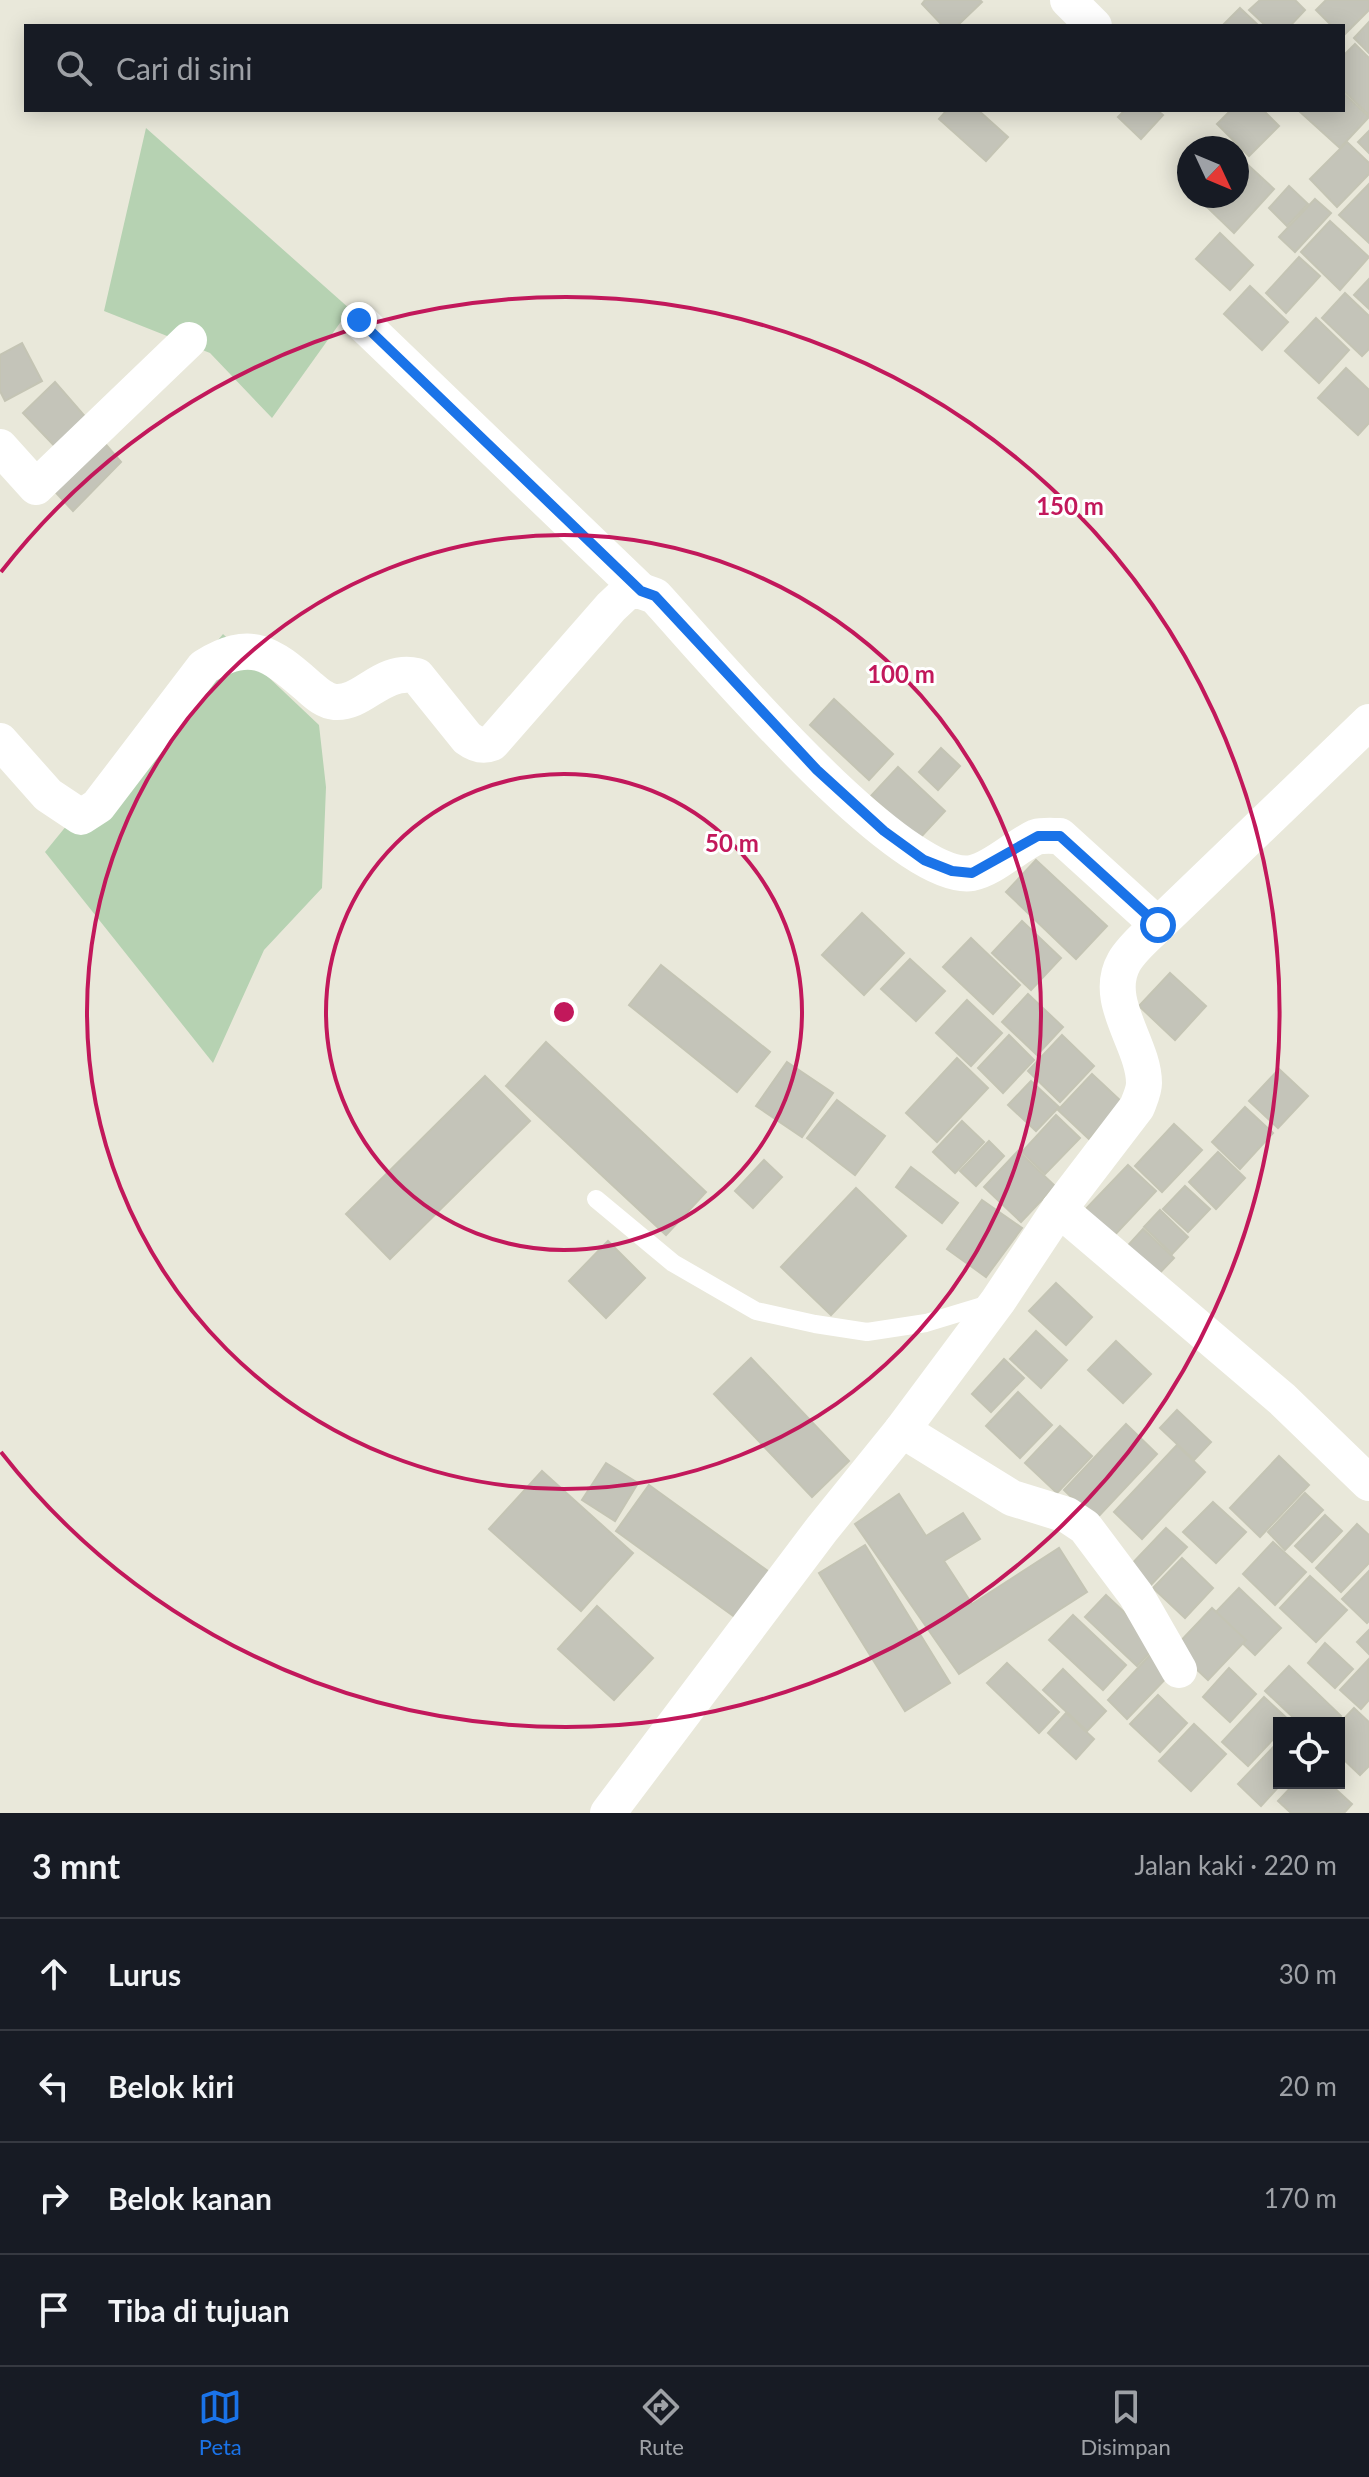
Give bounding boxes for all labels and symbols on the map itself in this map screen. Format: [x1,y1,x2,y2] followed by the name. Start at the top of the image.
[1177,136,1249,208] north arrow
[341,302,377,338] route end
[1036,491,1104,520] text: 150 m
[867,659,935,688] text: 100 m
[705,828,759,857] text: 50 m
[1140,907,1176,943] route start
[550,998,578,1026] centre of rings

